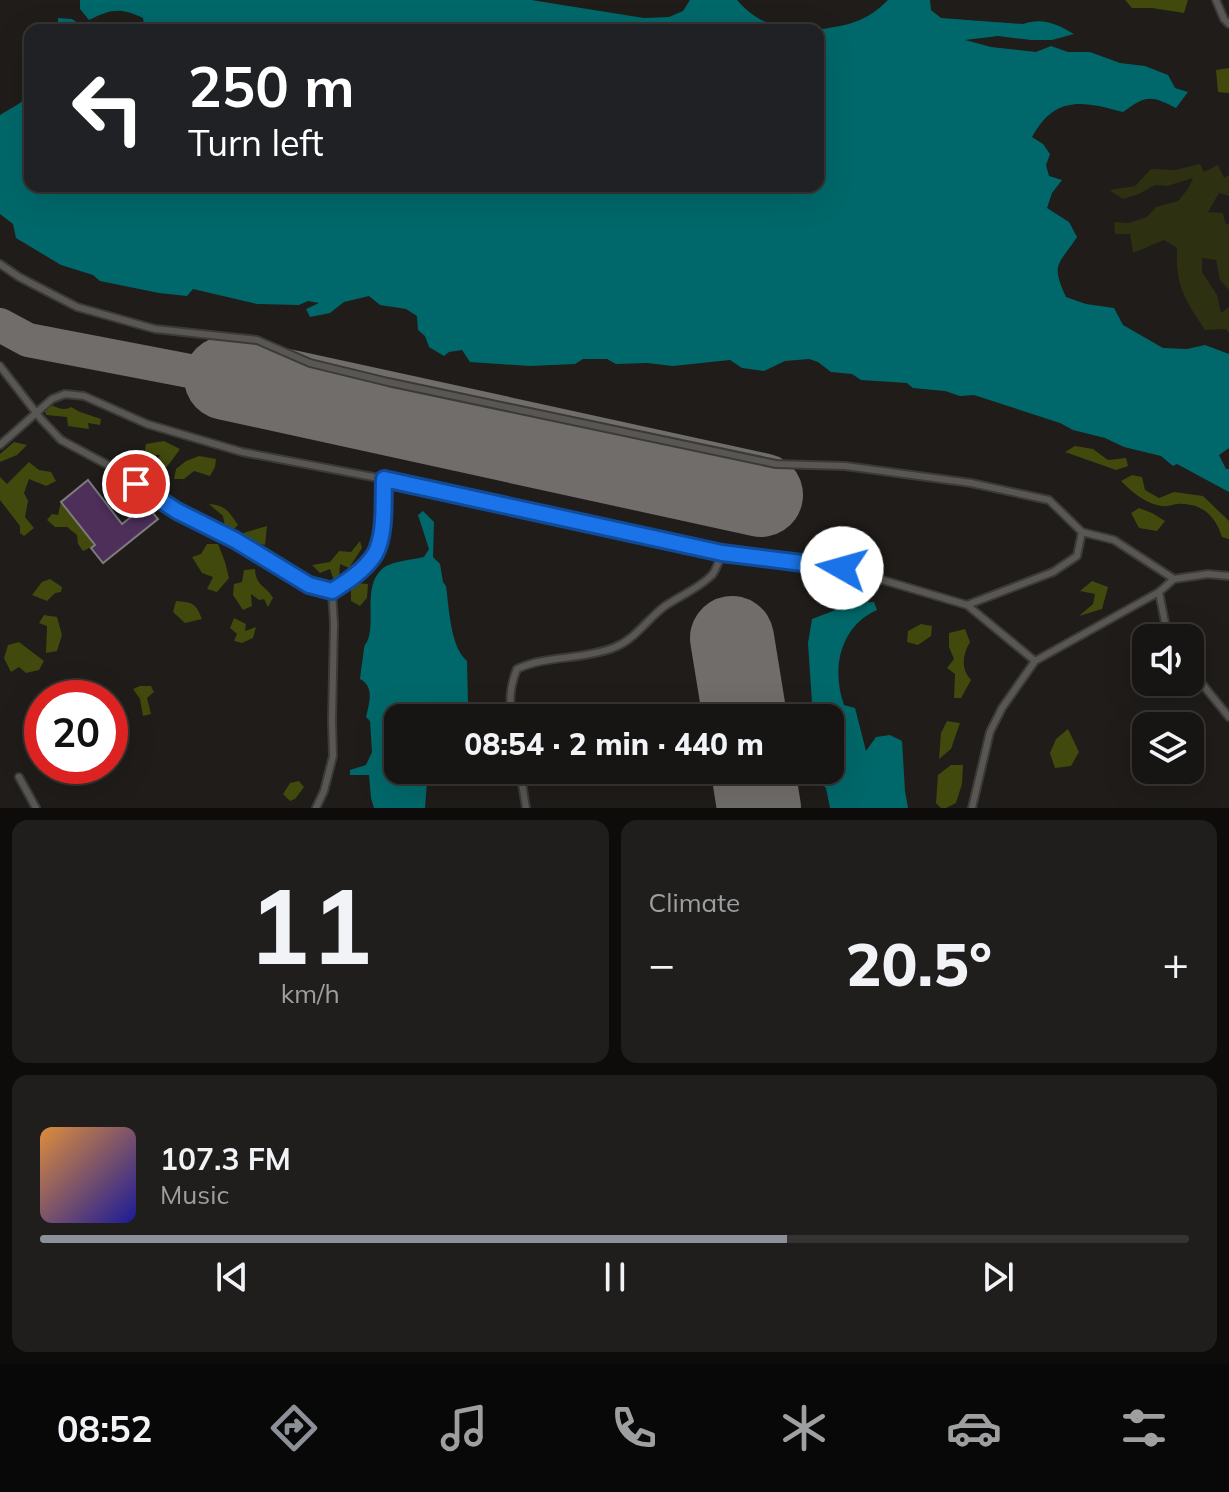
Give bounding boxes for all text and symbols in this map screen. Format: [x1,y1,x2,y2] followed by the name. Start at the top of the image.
[188,51,355,121] text: 250 m
[56,56,160,160] icon: left
[188,120,324,165] text: Turn left
[102,450,170,518] pin
[114,462,158,506] icon: arrive
[800,526,884,610] position arrow
[1132,624,1204,784] map controls
[1132,624,1204,696] button: sound
[24,680,128,784] speed limit sign: 20
[1132,712,1204,784] button: layers
[464,725,764,763] text: 08:54 · 2 min · 440 m
[248,859,373,990] text: 11
[649,886,740,919] text: Climate
[845,926,992,1001] text: 20.5°
[649,936,675,991] text: −
[1163,936,1189,991] text: +
[281,977,340,1010] text: km/h
[160,1140,291,1178] text: 107.3 FM
[160,1178,229,1211] text: Music
[210,1255,254,1299] icon: previous
[593,1255,637,1299] icon: pause
[976,1255,1020,1299] icon: next
[266,1400,322,1456] icon: directions
[436,1400,492,1456] icon: music
[606,1400,662,1456] icon: phone
[776,1400,832,1456] icon: climate
[946,1400,1002,1456] icon: car
[1116,1400,1172,1456] icon: filters
[57,1406,152,1451] text: 08:52

